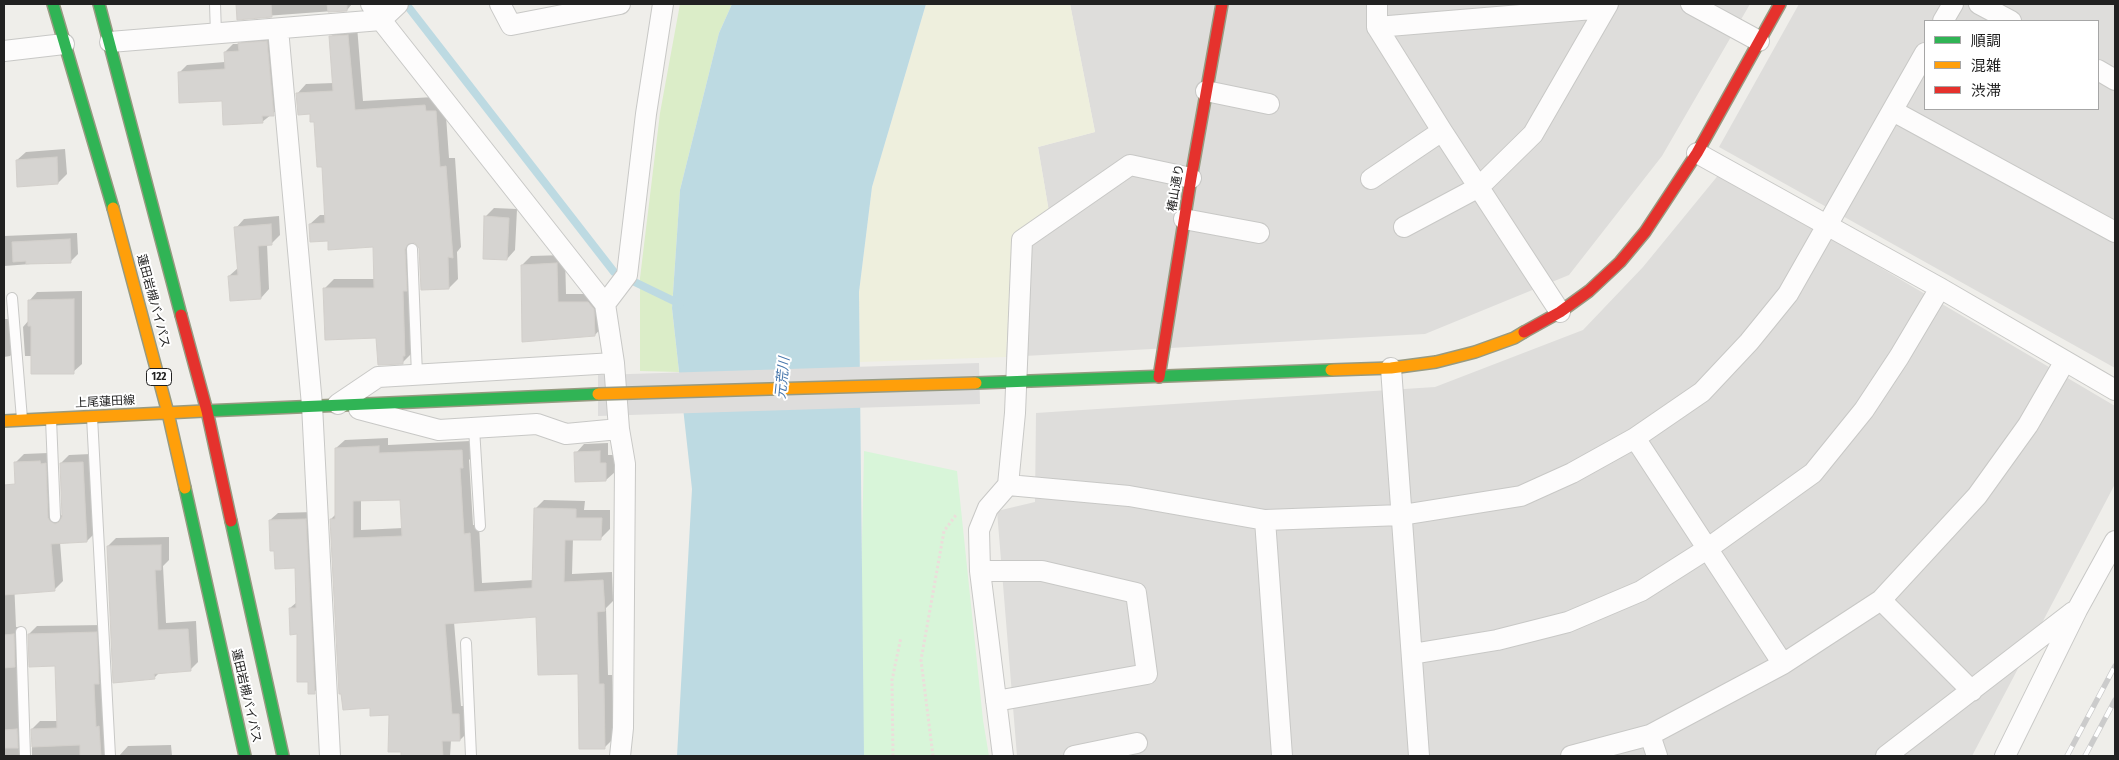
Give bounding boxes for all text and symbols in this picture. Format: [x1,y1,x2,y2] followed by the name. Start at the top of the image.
[1924,20,2099,110] legend
[1971,32,2001,50] text: 順調
[1971,57,2001,75] text: 混雑
[1971,82,2001,100] text: 渋滞
[1165,163,1187,213] street label: 椿山通り
[134,253,172,349] street label: 蓮田岩槻バイパス
[772,356,794,400] water label: 元荒川
[146,368,172,386] road number: 122
[75,393,135,411] street label: 上尾蓮田線
[228,648,264,744] street label: 蓮田岩槻バイパス

